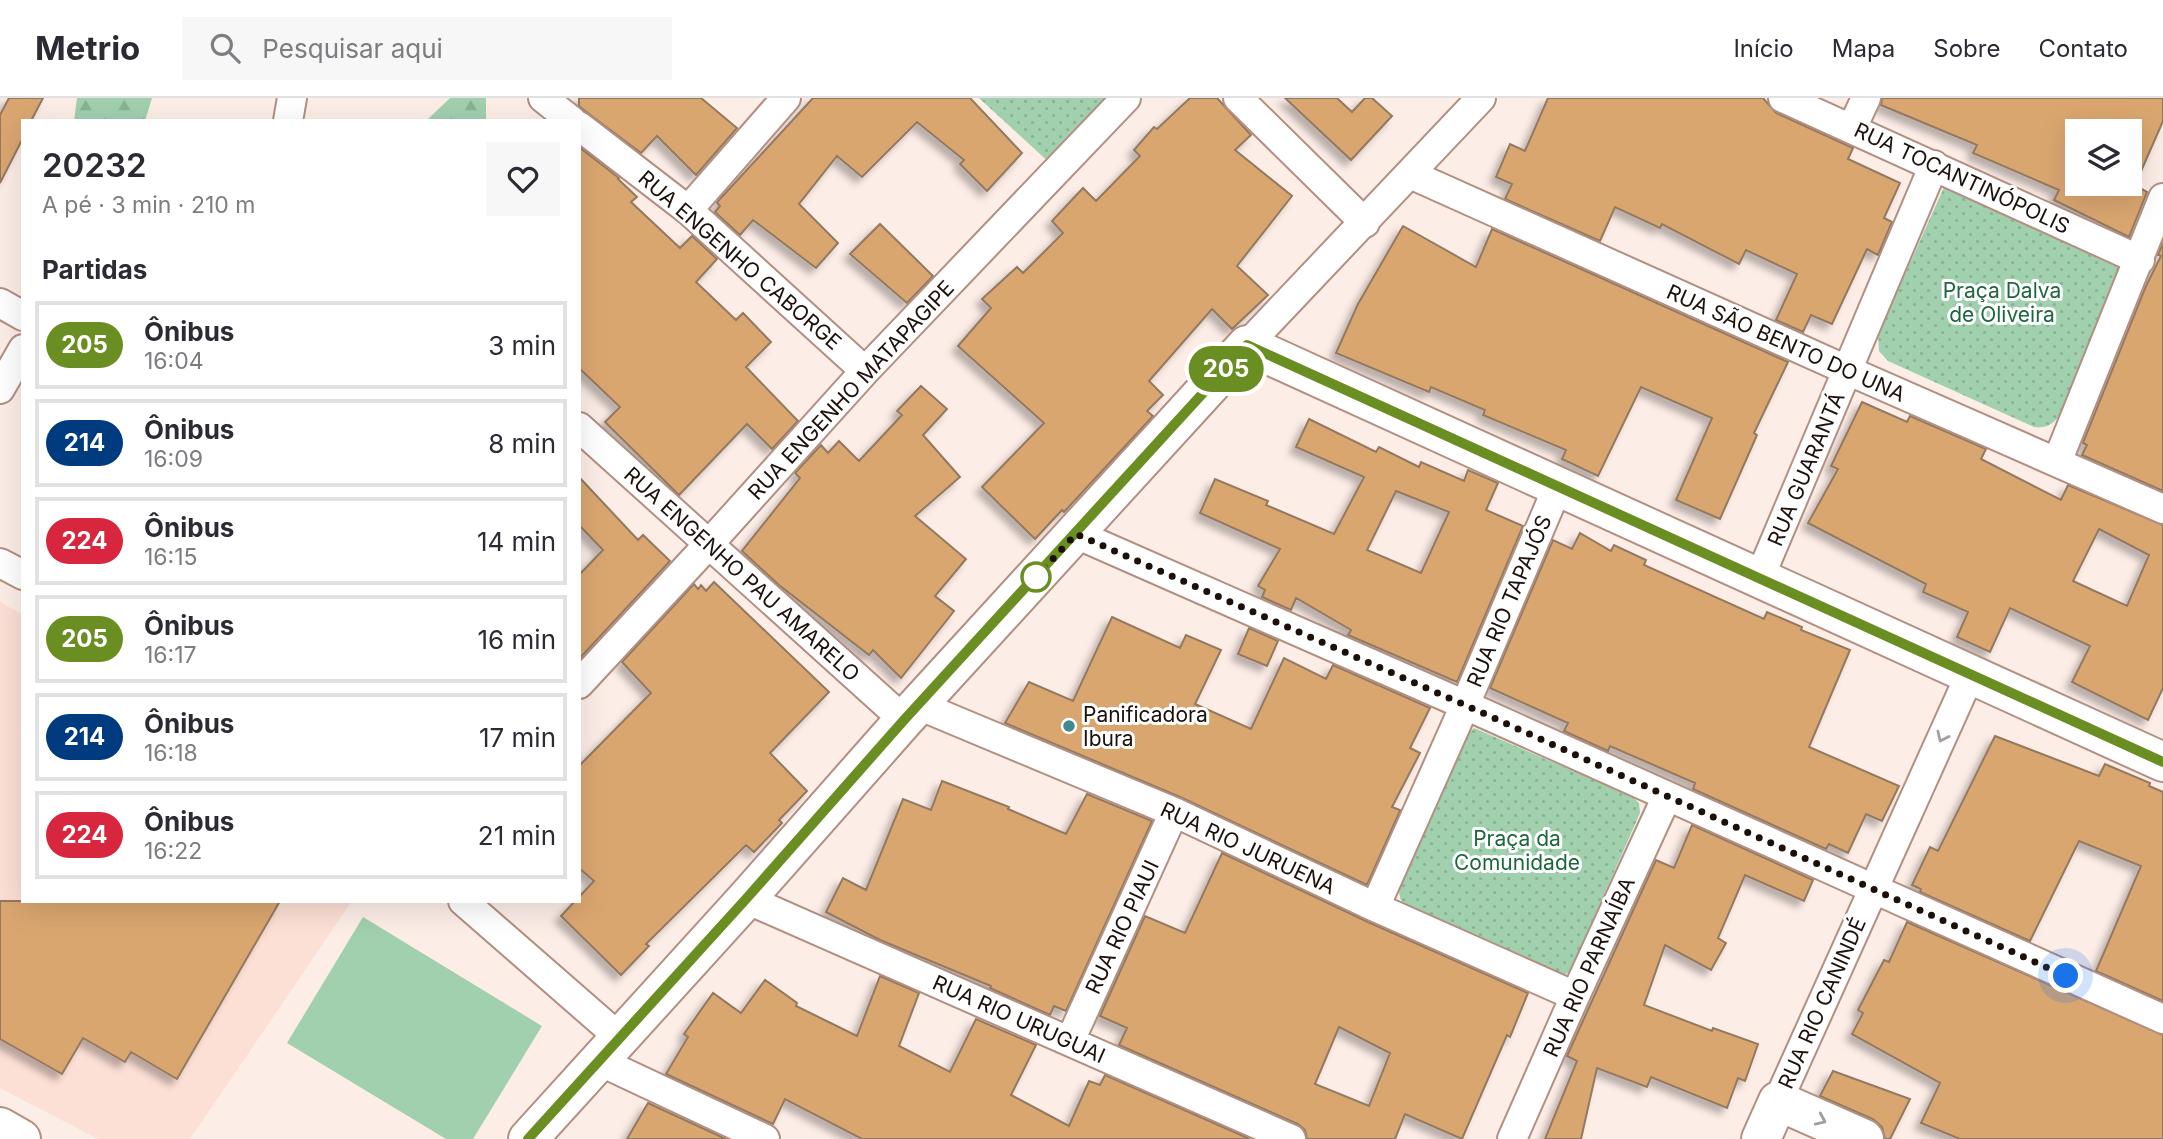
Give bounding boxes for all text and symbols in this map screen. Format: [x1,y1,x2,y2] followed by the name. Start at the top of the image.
[182,17,672,80] search box
[35,28,140,68] text: Metrio
[206,29,244,67] icon: search
[262,33,443,64] text: Pesquisar aqui
[1733,34,1794,63] text: Início
[1832,34,1895,63] text: Mapa
[1933,34,2000,63] text: Sobre
[2038,34,2128,63] text: Contato
[1850,116,2074,239] street label: RUA TOCANTINÓPOLIS
[2065,119,2142,196] map controls
[2065,119,2142,196] button: layers
[486,142,560,216] button: heart
[42,145,146,185] text: 20232
[634,165,846,355] street label: RUA ENGENHO CABORGE
[42,191,255,219] text: A pé · 3 min · 210 m
[42,254,147,285] text: Partidas
[743,275,959,505] street label: RUA ENGENHO MATAPAGIPE
[1663,278,1910,407] street label: RUA SÃO BENTO DO UNA
[1943,278,2061,327] park label: Praça Dalva de Oliveira
[144,316,234,347] text: Ônibus
[61,330,108,359] text: 205
[488,330,556,361] text: 3 min
[1186,346,1266,392] line badge: 205
[144,347,204,375] text: 16:04
[1203,354,1249,383] text: 205
[1761,388,1850,550] street label: RUA GUARANTÁ
[144,414,234,445] text: Ônibus
[64,428,105,457] text: 214
[488,428,556,459] text: 8 min
[144,445,203,473] text: 16:09
[619,462,865,686] street label: RUA ENGENHO PAU AMARELO
[1461,511,1557,691] street label: RUA RIO TAPAJÓS
[144,512,234,543] text: Ônibus
[61,526,108,555] text: 224
[477,526,556,557] text: 14 min
[144,543,198,571] text: 16:15
[1021,562,1051,592] unlabelled marker
[144,610,234,641] text: Ônibus
[61,624,108,653] text: 205
[478,624,556,655] text: 16 min
[144,641,197,669] text: 16:17
[1083,702,1208,751] place label: Panificadora Ibura
[144,708,234,739] text: Ônibus
[1061,718,1077,734] marker: Panificadora Ibura
[64,722,105,751] text: 214
[479,722,556,753] text: 17 min
[1936,730,1950,742] one-way arrow
[144,739,198,767] text: 16:18
[1157,797,1339,899] street label: RUA RIO JURUENA
[144,806,234,837] text: Ônibus
[61,820,108,849] text: 224
[478,820,556,851] text: 21 min
[1454,826,1580,875] park label: Praça da Comunidade
[144,837,202,865] text: 16:22
[1080,856,1164,998] street label: RUA RIO PIAUI
[1537,873,1640,1061] street label: RUA RIO PARNAÍBA
[1772,913,1871,1092] street label: RUA RIO CANINDÉ
[2048,958,2083,993] your location
[929,970,1109,1068] street label: RUA RIO URUGUAI
[1814,1112,1826,1126] one-way arrow

